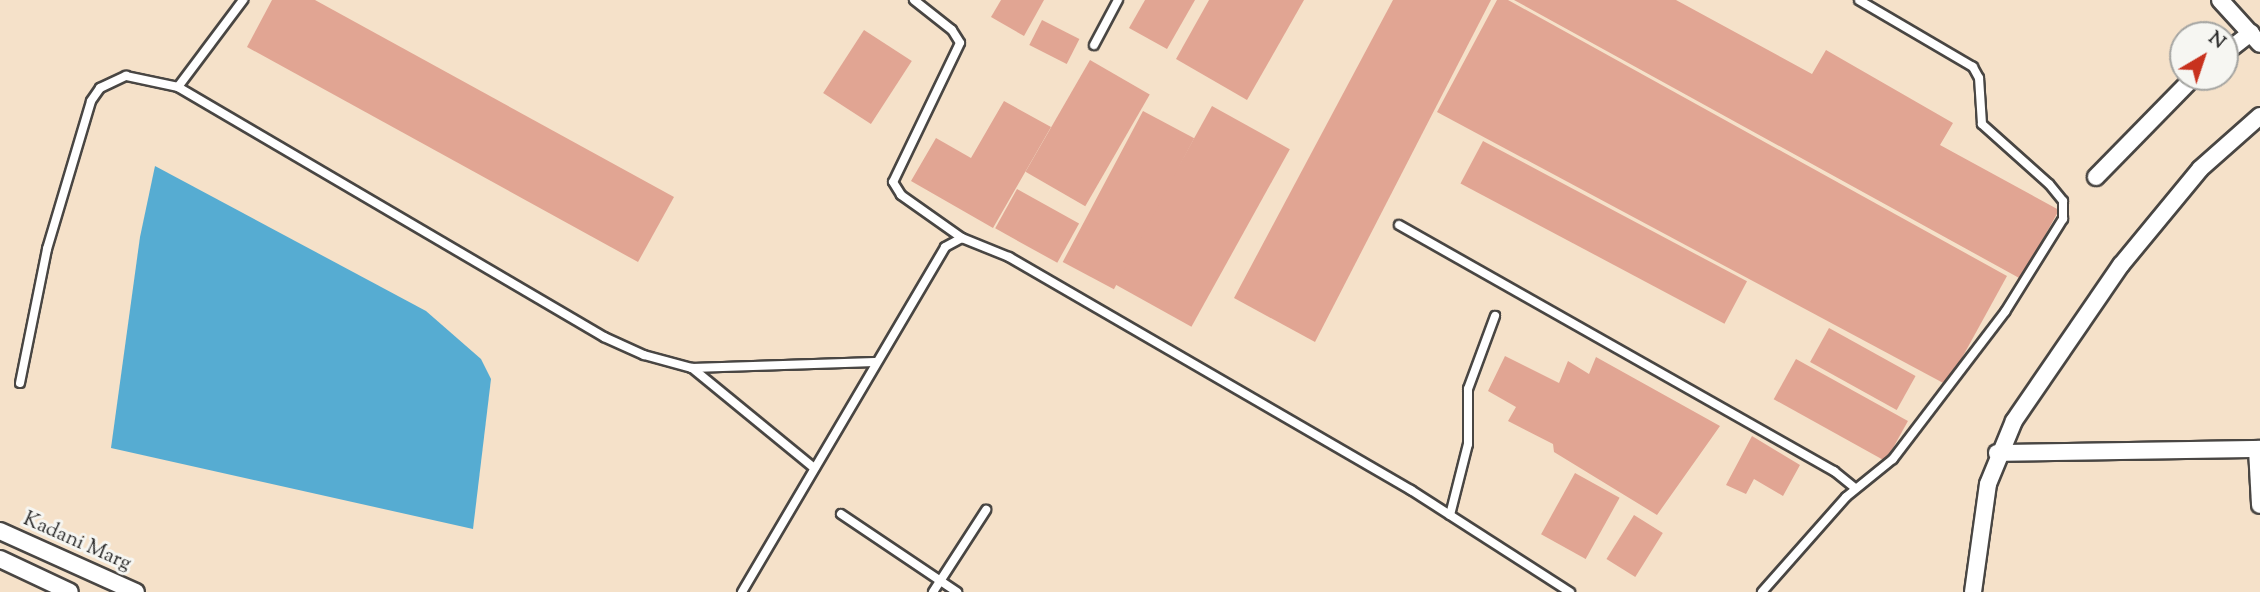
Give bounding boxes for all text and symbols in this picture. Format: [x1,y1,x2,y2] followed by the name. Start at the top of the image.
[2169,21,2239,91] north arrow
[2202,26,2231,56] text: N
[19,507,135,577] street label: Kadani Marg

